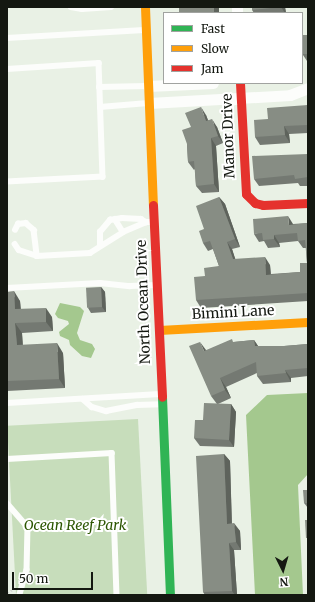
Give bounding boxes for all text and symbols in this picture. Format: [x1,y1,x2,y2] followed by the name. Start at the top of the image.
[163,12,303,84] legend
[201,21,225,36] text: Fast
[201,41,229,56] text: Slow
[201,61,223,76] text: Jam
[218,93,238,179] street label: Manor Drive
[132,240,154,364] street label: North Ocean Drive
[191,301,275,323] street label: Bimini Lane
[24,517,126,533] park label: Ocean Reef Park
[263,550,303,590] north arrow
[14,564,95,590] scale bar
[19,571,48,586] text: 50 m
[279,575,289,589] text: N

